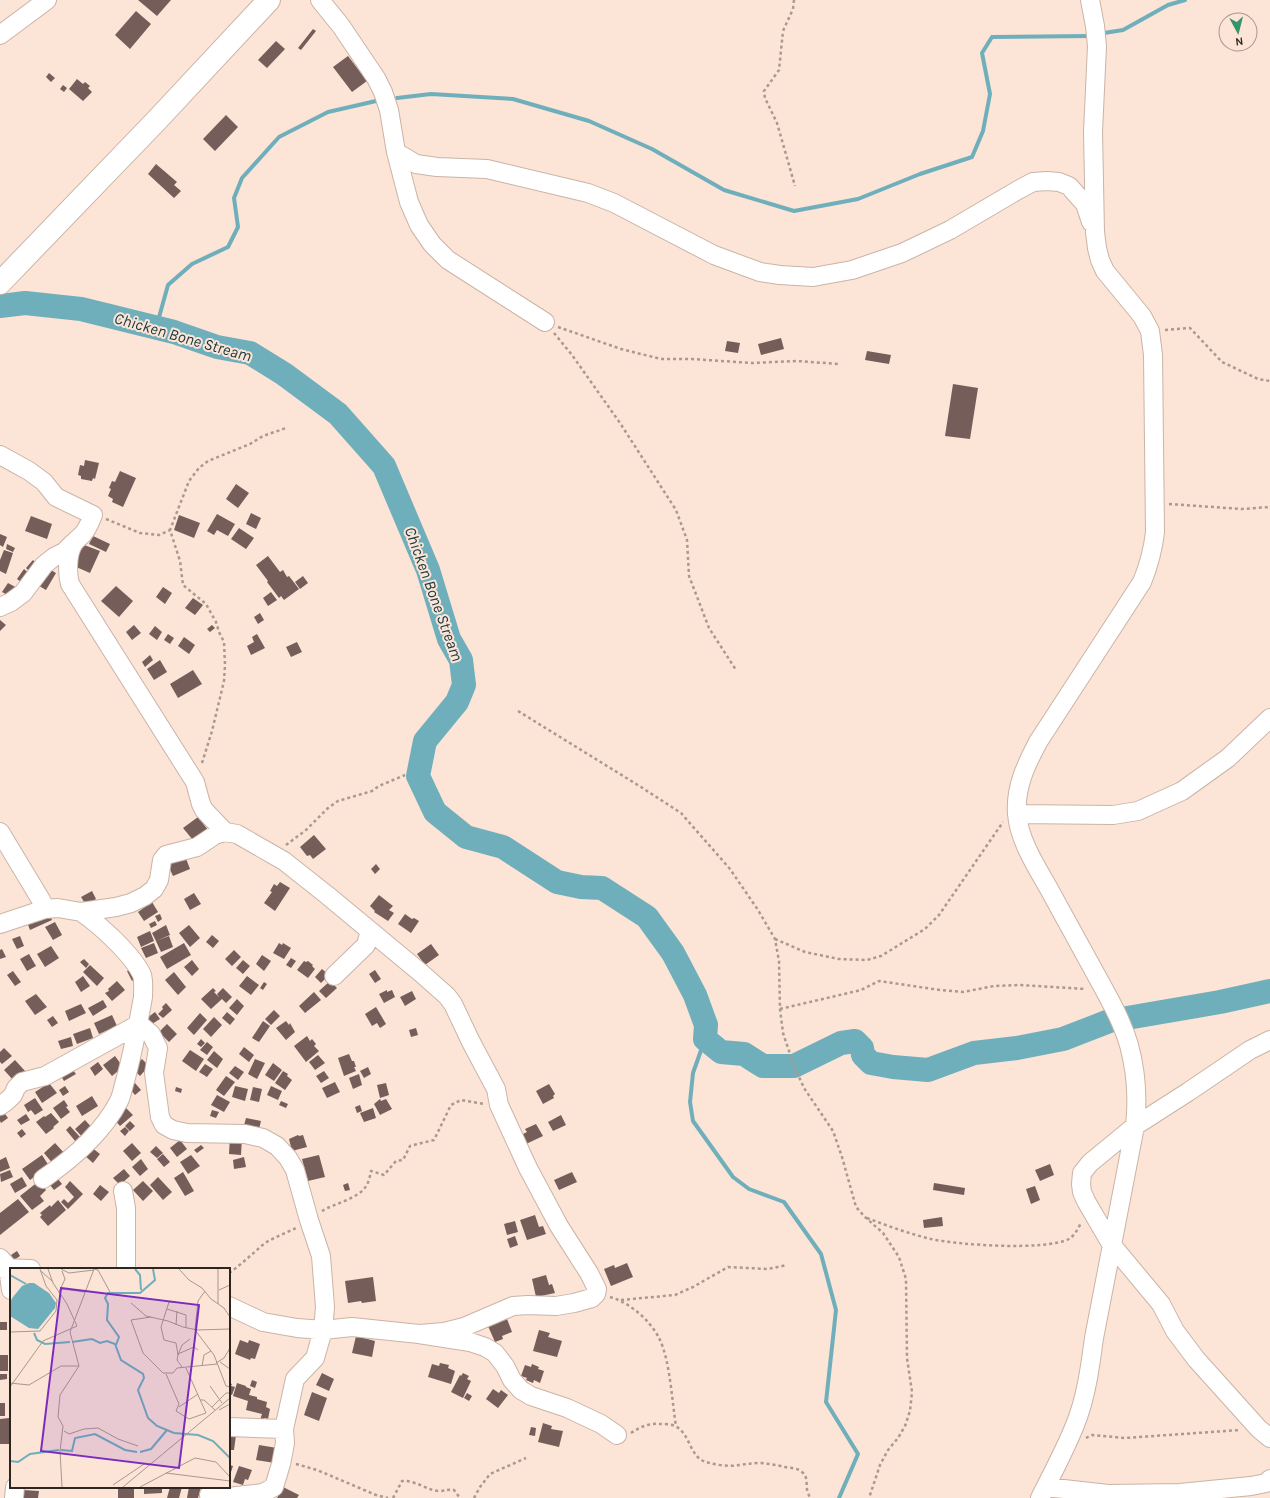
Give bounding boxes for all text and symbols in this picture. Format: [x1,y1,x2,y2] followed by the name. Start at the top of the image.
[1218,12,1258,52] north arrow
[1234,34,1244,48] text: N
[112,308,254,366] water label: Chicken Bone Stream
[401,524,467,664] water label: Chicken Bone Stream
[10,1268,230,1488] inset map

